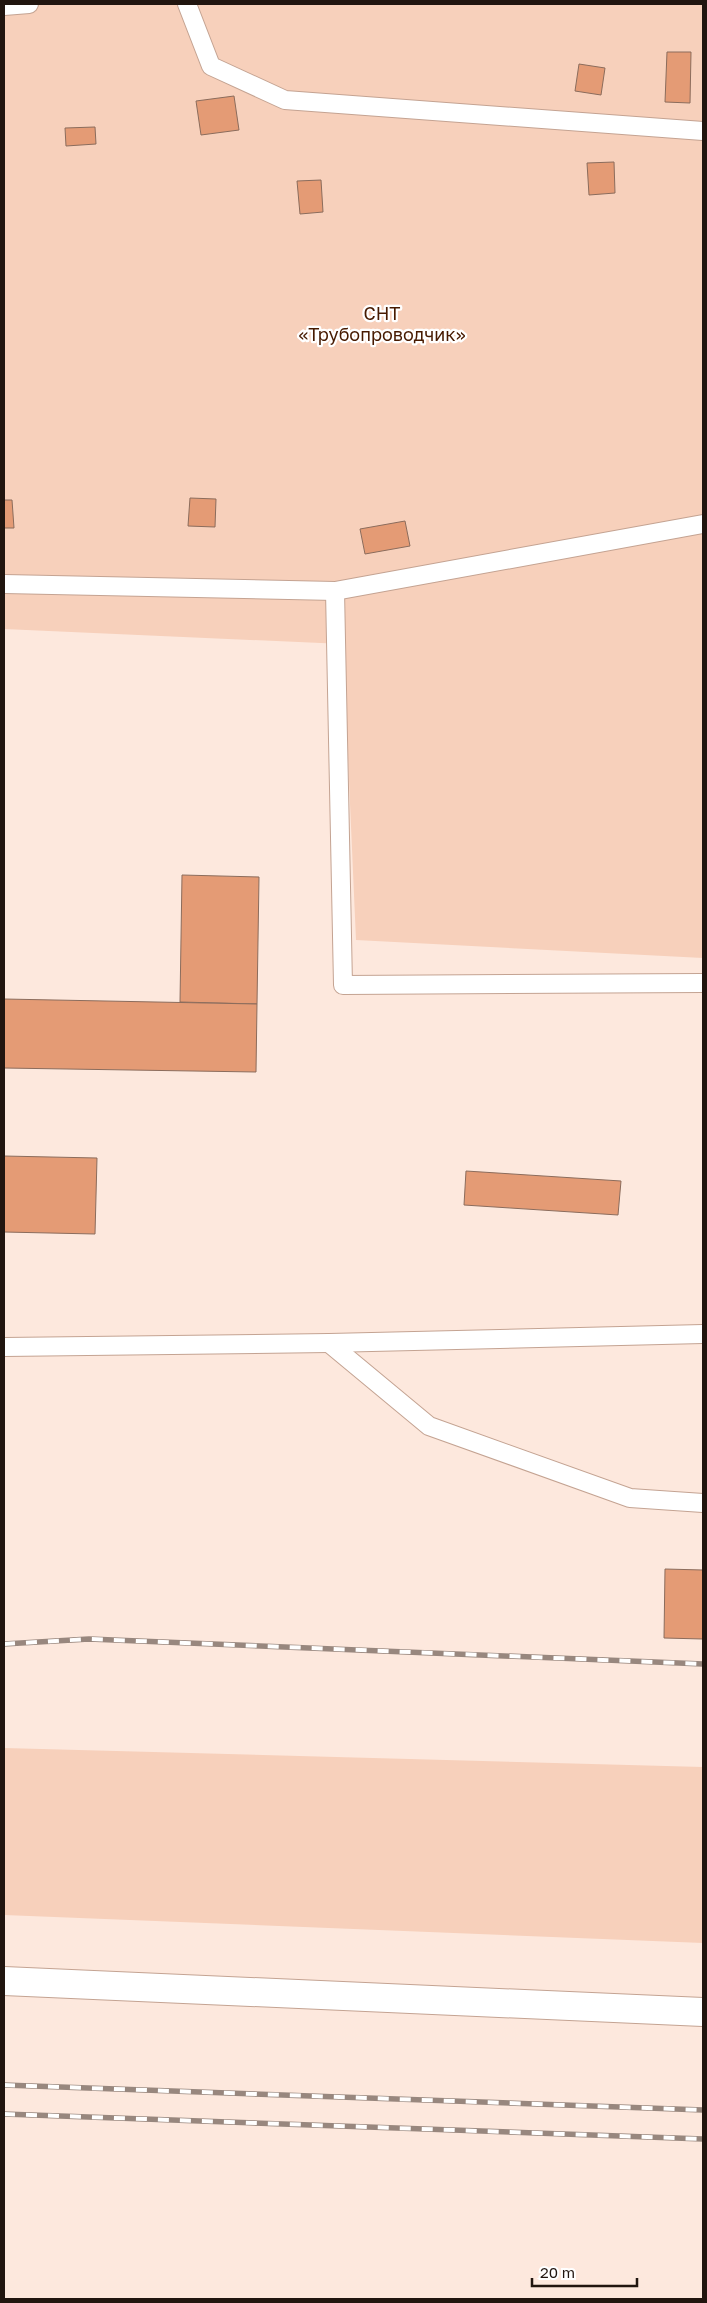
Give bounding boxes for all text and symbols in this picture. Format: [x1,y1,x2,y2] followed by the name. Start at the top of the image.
[298,302,466,345] park label: СНТ «Трубопроводчик»
[532,2256,637,2288] scale bar
[540,2263,575,2281] text: 20 m

